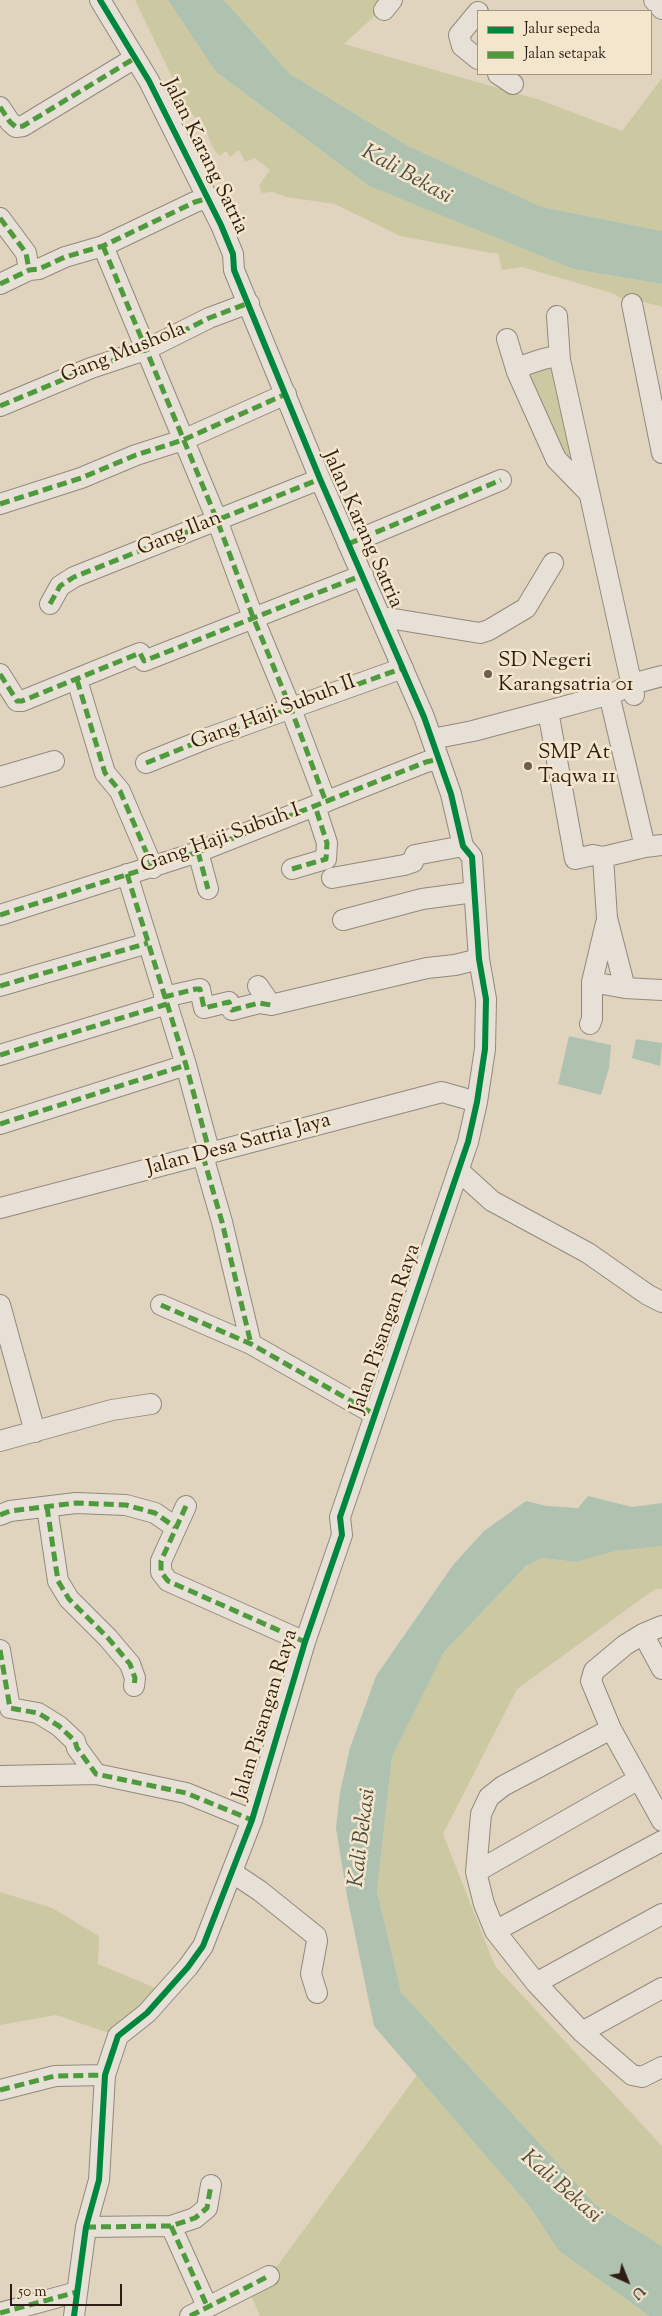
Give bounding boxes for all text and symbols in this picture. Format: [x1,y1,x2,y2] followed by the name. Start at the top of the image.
[477,10,652,75] legend
[524,19,600,40] text: Jalur sepeda
[524,44,607,65] text: Jalan setapak
[155,75,253,239] street label: Jalan Karang Satria
[356,140,456,212] water label: Kali Bekasi
[58,318,190,390] street label: Gang Mushola
[315,447,407,613] street label: Jalan Karang Satria
[134,507,226,563] street label: Gang Ilan
[498,649,634,699] place label: SD Negeri Karangsatria 01
[482,668,494,680] marker: SD Negeri Karangsatria 01
[188,671,360,757] street label: Gang Haji Subuh II
[538,741,616,791] place label: SMP At Taqwa 11
[522,760,534,772] marker: SMP At Taqwa 11
[138,799,304,881] street label: Gang Haji Subuh I
[144,1109,334,1183] street label: Jalan Desa Satria Jaya
[346,1241,428,1417] street label: Jalan Pisangan Raya
[229,1627,305,1803] street label: Jalan Pisangan Raya
[345,1787,383,1889] water label: Kali Bekasi
[514,2145,606,2231] water label: Kali Bekasi
[602,2256,652,2306] north arrow
[12,2274,125,2306] scale bar
[626,2281,648,2303] text: U
[18,2282,47,2303] text: 50 m

